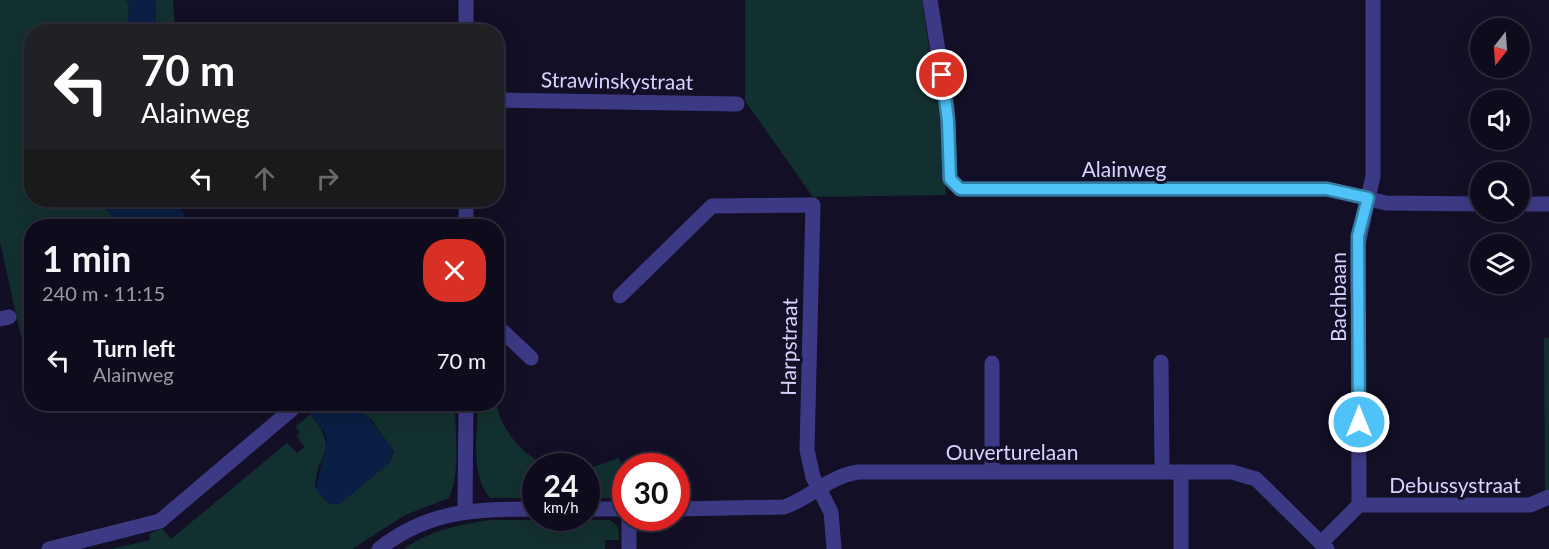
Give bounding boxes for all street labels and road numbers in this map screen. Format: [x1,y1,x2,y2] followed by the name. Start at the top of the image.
[541,66,694,94] street label: Strawinskystraat
[1082,156,1166,181] street label: Alainweg
[1325,252,1350,342] street label: Bachbaan
[775,297,801,396] street label: Harpstraat
[946,439,1078,464] street label: Ouverturelaan
[1389,472,1521,497] street label: Debussystraat

